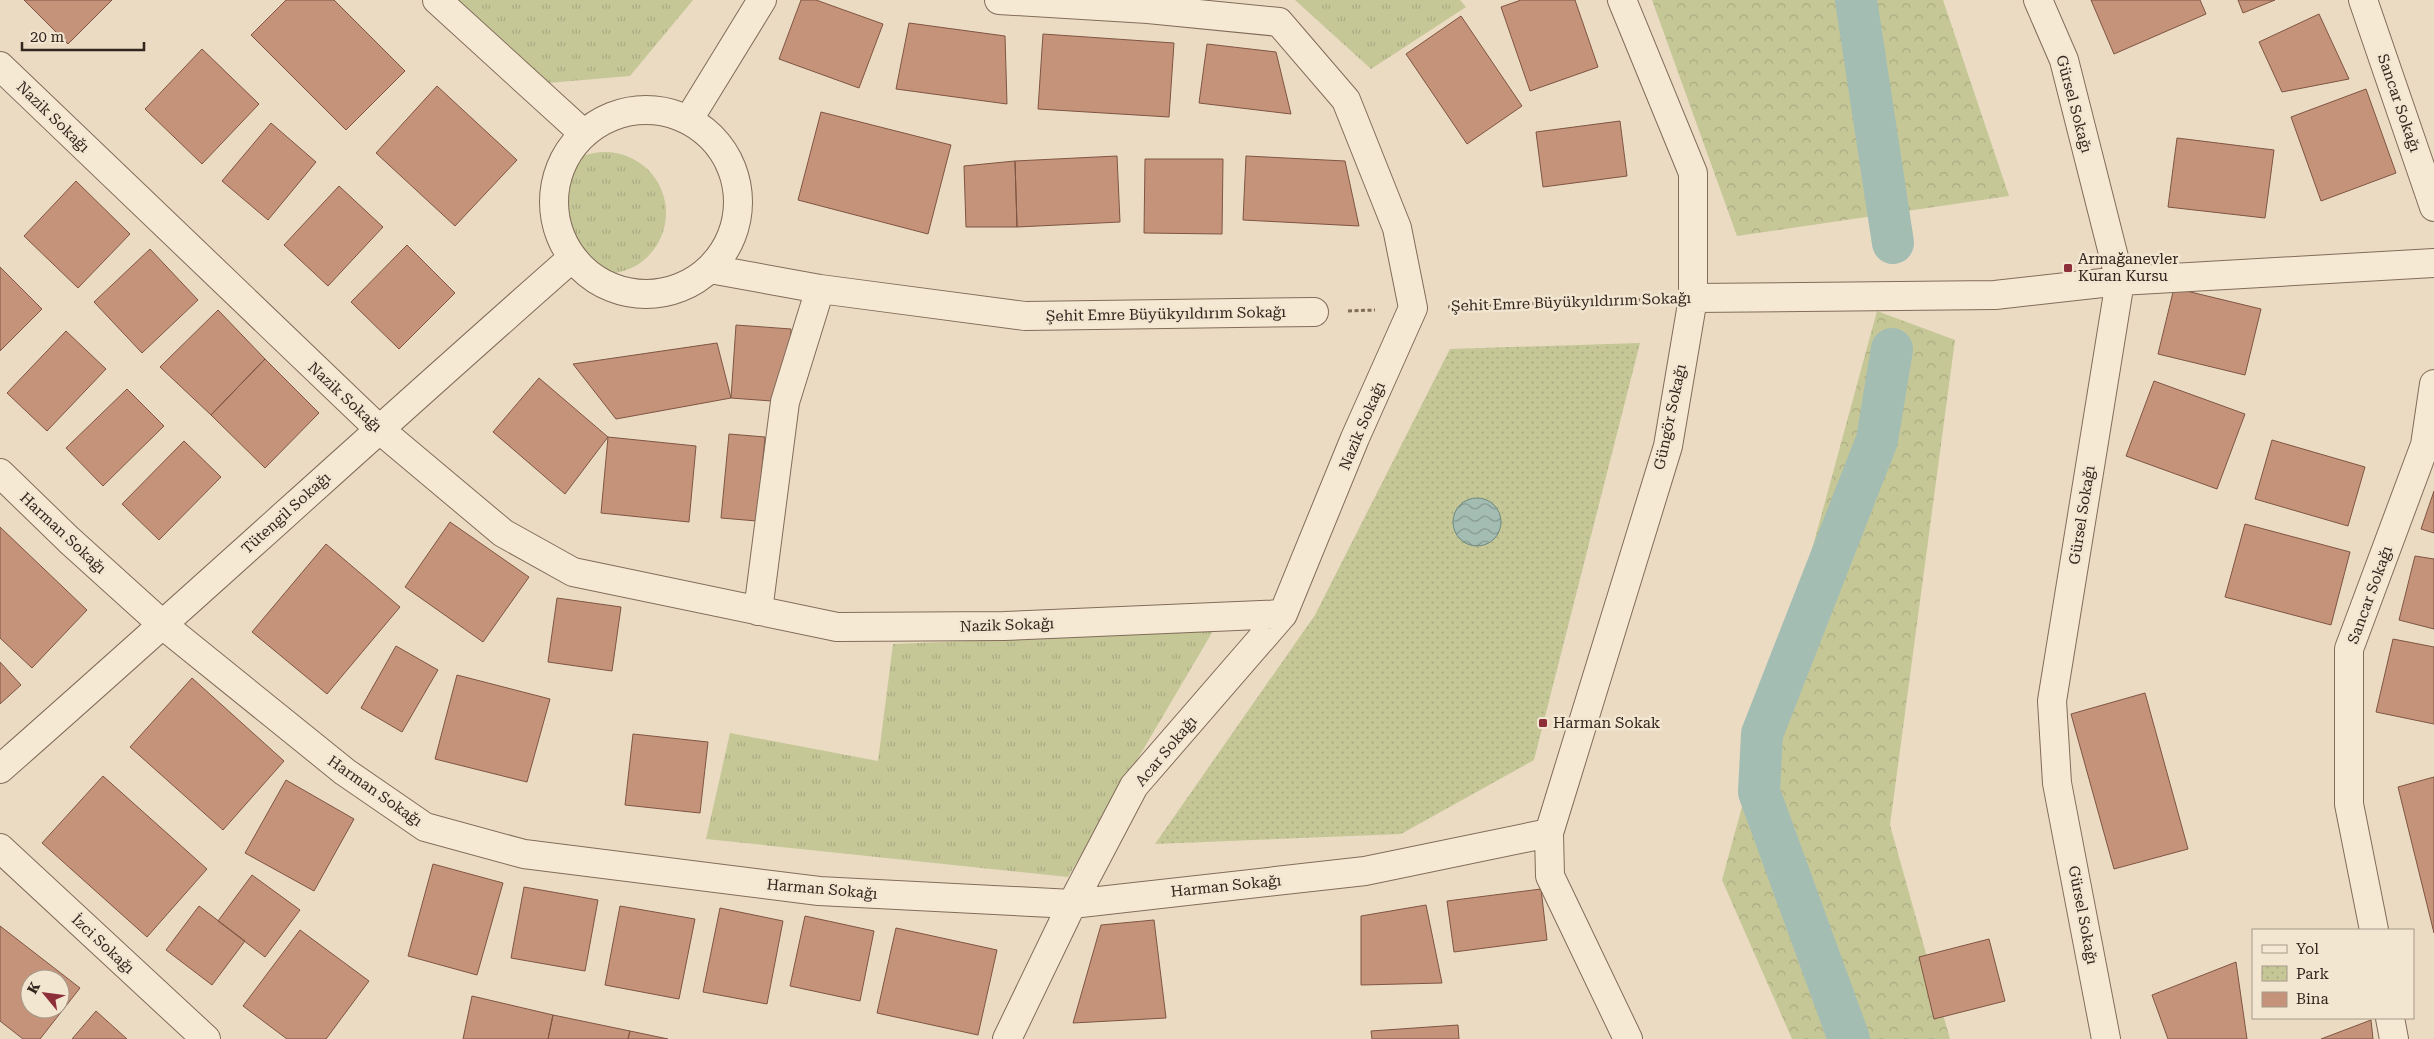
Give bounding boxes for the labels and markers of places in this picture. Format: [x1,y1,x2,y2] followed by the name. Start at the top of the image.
[2078,250,2178,285] place label: Armağanevler Kuran Kursu
[2062,262,2074,274] marker: Armağanevler Kuran Kursu
[1553,714,1661,732] place label: Harman Sokak
[1537,717,1549,729] marker: Harman Sokak

